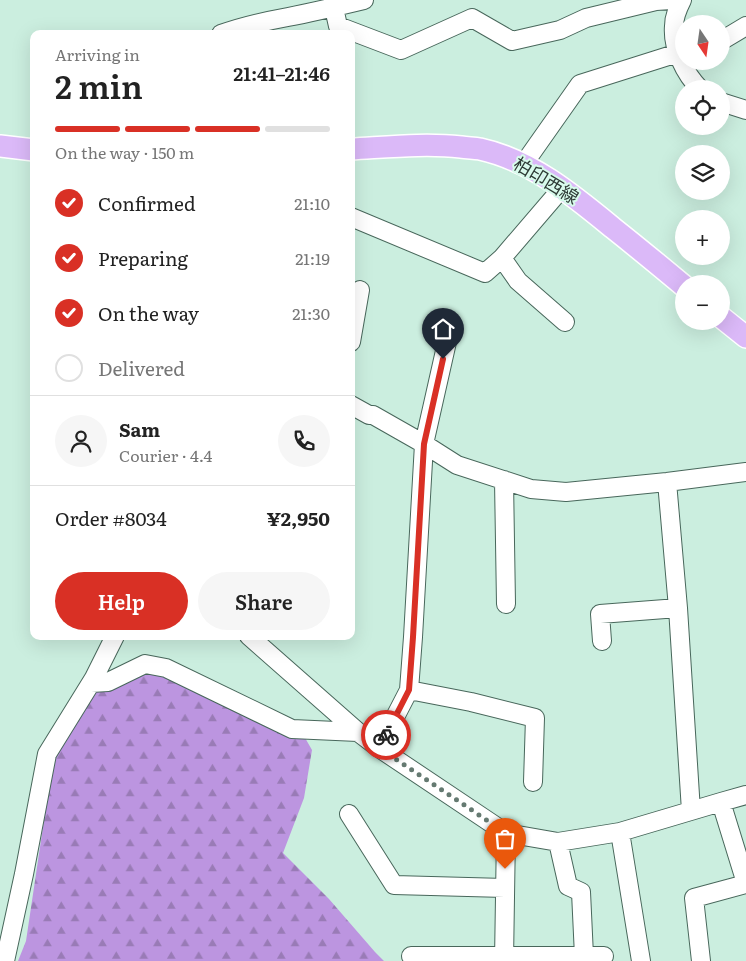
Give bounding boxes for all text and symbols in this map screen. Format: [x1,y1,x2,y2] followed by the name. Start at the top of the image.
[675,15,730,70] north arrow
[675,15,730,330] map controls
[55,42,140,66] text: Arriving in
[233,59,330,87] text: 21:41–21:46
[55,61,143,109] text: 2 min
[675,80,730,135] button: locate
[55,140,194,164] text: On the way · 150 m
[675,145,730,200] button: layers
[509,150,585,210] street label: 柏印西線
[55,189,83,217] icon: check
[98,189,196,217] text: Confirmed
[294,191,330,215] text: 21:10
[675,210,730,265] button: +
[55,244,83,272] icon: check
[98,244,188,272] text: Preparing
[295,246,330,270] text: 21:19
[675,275,730,330] button: −
[55,299,83,327] icon: check
[98,299,199,327] text: On the way
[292,301,330,325] text: 21:30
[422,308,464,359] pin
[429,315,457,343] icon: home
[98,354,185,382] text: Delivered
[55,415,107,467] button: person
[119,415,160,443] text: Sam
[278,415,330,467] button: phone
[119,443,212,467] text: Courier · 4.4
[55,504,167,532] text: Order #8034
[267,504,330,532] text: ¥2,950
[55,572,188,630] button: Help
[198,572,330,630] button: Share
[361,710,411,760] courier
[372,721,400,749] icon: bike
[484,818,526,869] pin
[491,825,519,853] icon: bag

